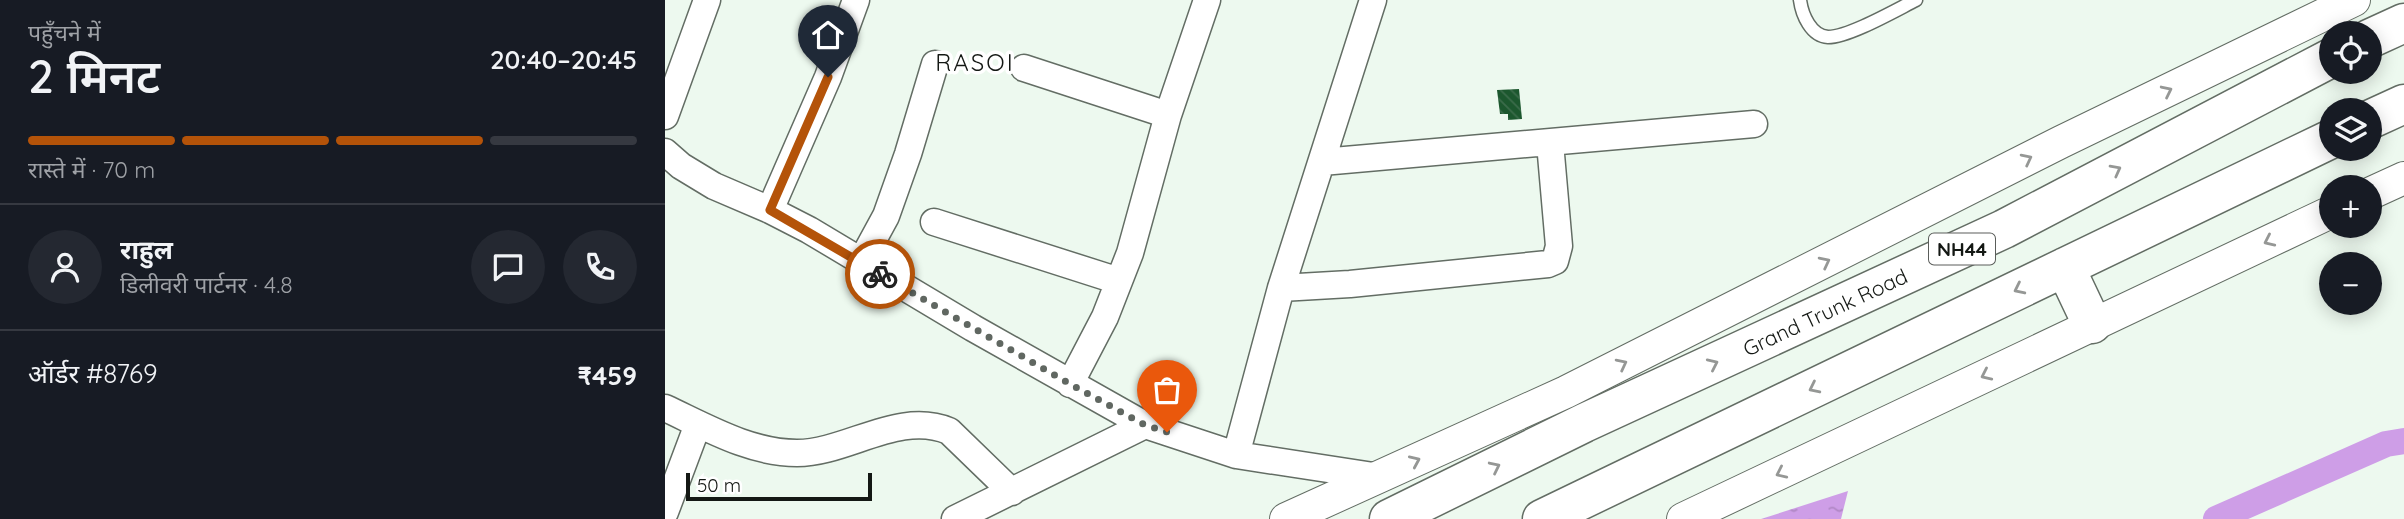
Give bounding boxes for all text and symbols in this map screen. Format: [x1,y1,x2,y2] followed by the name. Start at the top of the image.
[798,5,858,77] pin
[809,16,847,54] icon: home
[28,18,101,47] text: पहुँचने में
[2319,21,2382,315] map controls
[2319,21,2382,84] button: locate
[490,43,637,76] text: 20:40–20:45
[28,47,160,105] text: 2 मिनट
[935,47,1015,77] district label: RASOI
[2159,86,2172,100] one-way arrow
[2319,98,2382,161] button: layers
[2020,153,2033,167] one-way arrow
[28,155,155,184] text: रास्ते में · 70 m
[2109,164,2122,178] one-way arrow
[2319,175,2382,238] button: +
[28,230,102,304] button: person
[471,230,545,304] button: chat
[563,230,637,304] button: phone
[2264,232,2276,246] one-way arrow
[120,233,173,266] text: राहुल
[1929,233,1995,264] road number: NH44
[845,239,915,309] courier
[2319,252,2382,315] button: −
[861,255,899,293] icon: bike
[1817,256,1830,270] one-way arrow
[1739,263,1911,361] street label: Grand Trunk Road
[120,270,293,299] text: डिलीवरी पार्टनर · 4.8
[2014,281,2026,295] one-way arrow
[28,357,158,390] text: ऑर्डर #8769
[1706,358,1718,372] one-way arrow
[578,359,637,392] text: ₹459
[1614,359,1627,373] one-way arrow
[1137,360,1197,432] pin
[1981,366,1993,380] one-way arrow
[1148,371,1186,409] icon: bag
[1809,380,1821,394] one-way arrow
[1408,455,1421,469] one-way arrow
[1488,462,1500,476] one-way arrow
[1776,464,1788,478] one-way arrow
[686,470,871,502] scale bar
[697,473,741,497] text: 50 m

